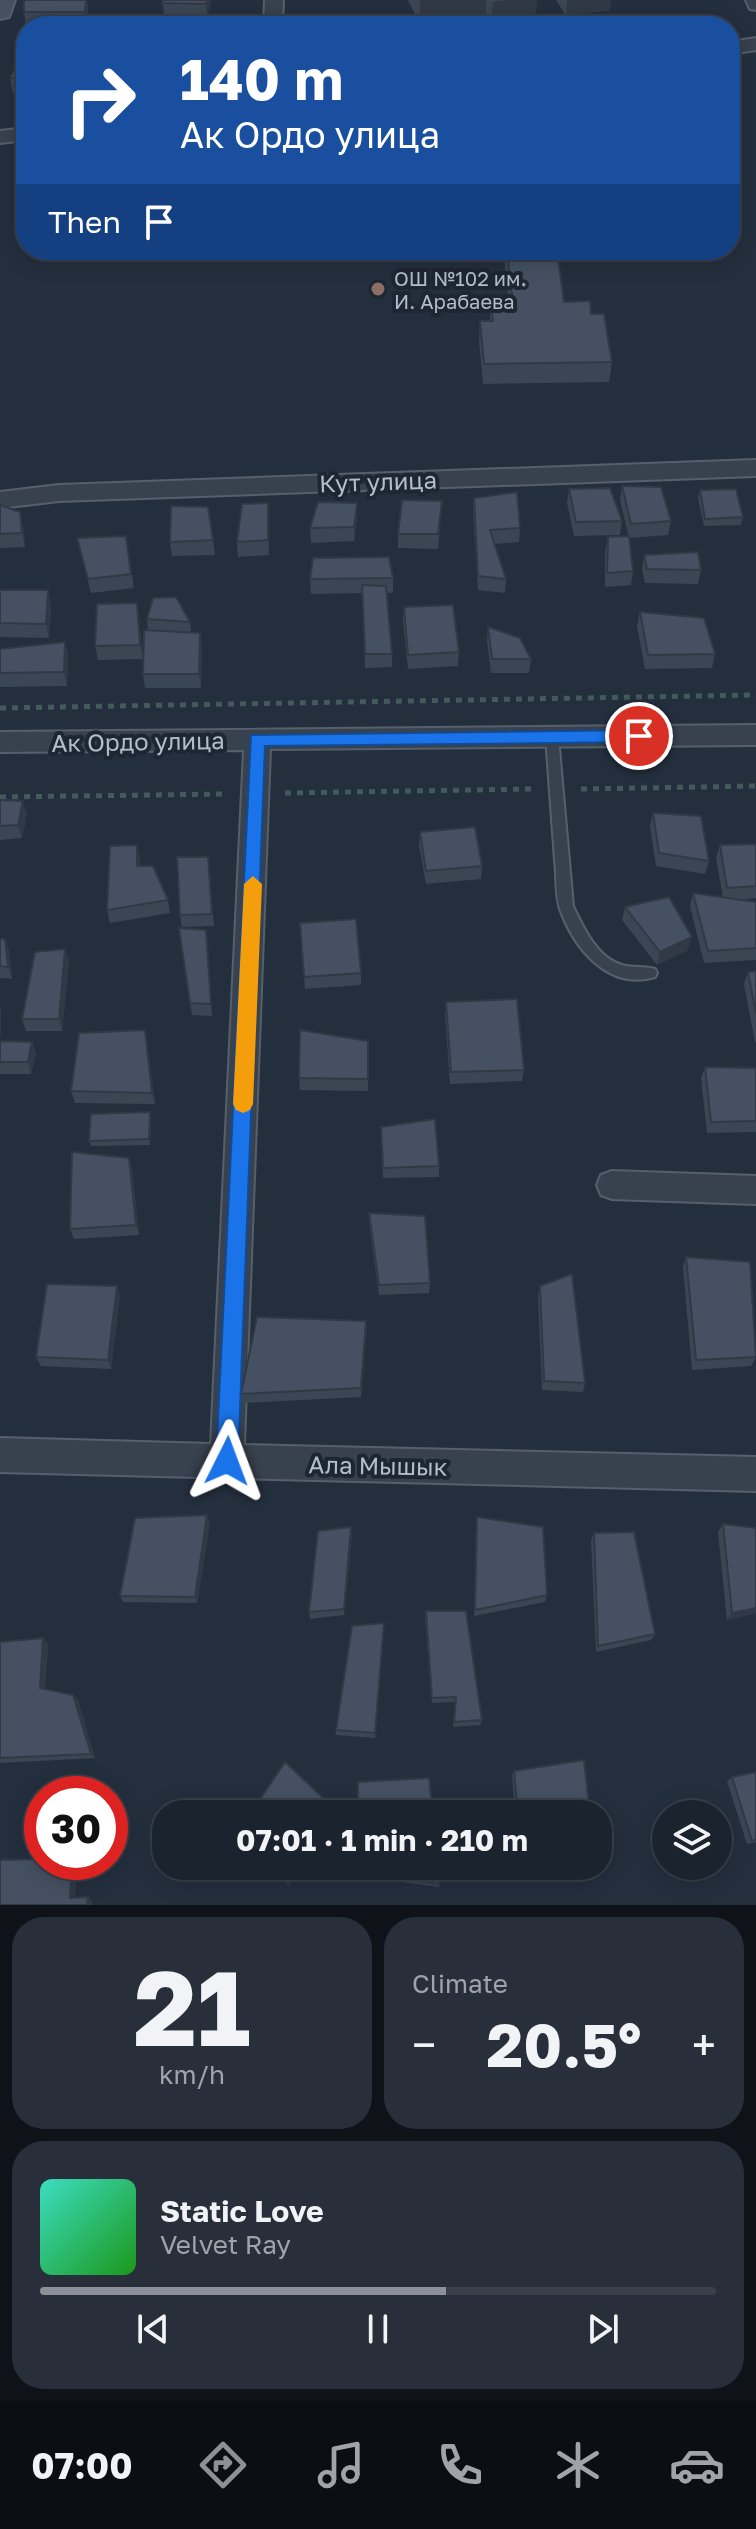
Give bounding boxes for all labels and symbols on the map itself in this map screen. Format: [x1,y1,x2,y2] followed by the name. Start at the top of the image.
[394,266,526,313] place label: ОШ №102 им. И. Арабаева
[369,280,387,298] marker: ОШ №102 им. И. Арабаева
[319,464,437,498] street label: Кут улица
[605,702,673,770] pin
[51,725,225,757] street label: Ак Ордо улица
[185,1419,269,1503] position arrow
[308,1449,448,1481] street label: Ала Мышык
[24,1776,128,1880] speed limit sign: 30

